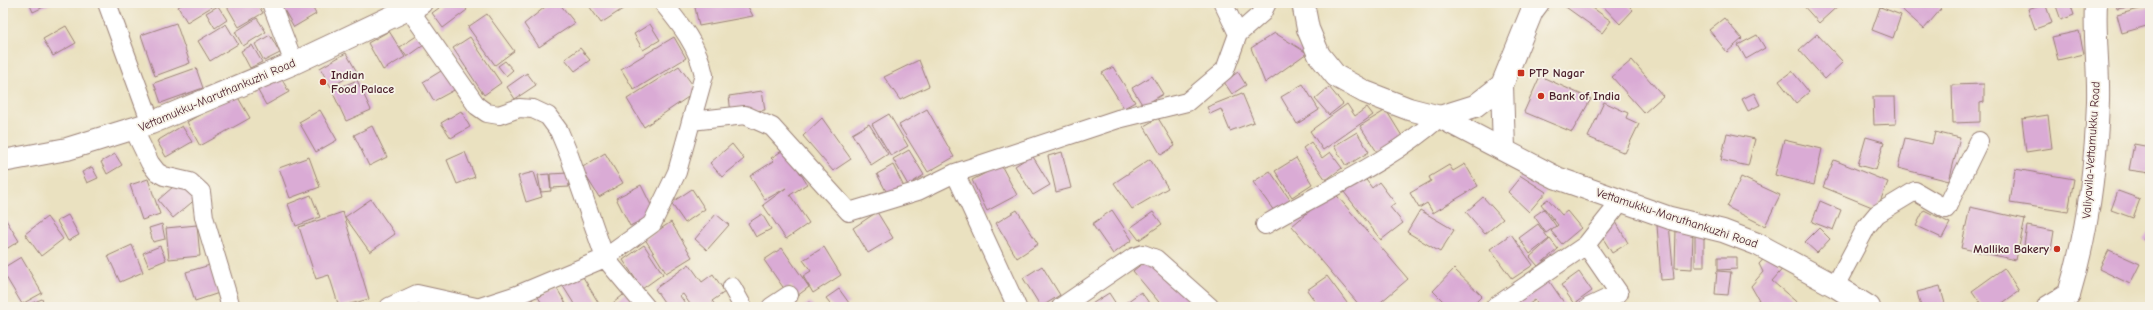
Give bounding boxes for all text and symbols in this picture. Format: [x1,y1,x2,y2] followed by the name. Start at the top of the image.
[136,56,298,134] street label: Vettamukku-Maruthankuzhi Road
[1529,66,1584,80] place label: PTP Nagar
[331,68,394,96] place label: Indian Food Palace
[1516,68,1526,78] marker: PTP Nagar
[318,77,328,87] marker: Indian Food Palace
[2079,81,2103,219] street label: Valiyavila-Vettamukku Road
[1549,89,1620,103] place label: Bank of India
[1536,91,1546,101] marker: Bank of India
[1594,185,1760,251] street label: Vettamukku-Maruthankuzhi Road
[1973,242,2049,256] place label: Mallika Bakery
[2052,244,2062,254] marker: Mallika Bakery

